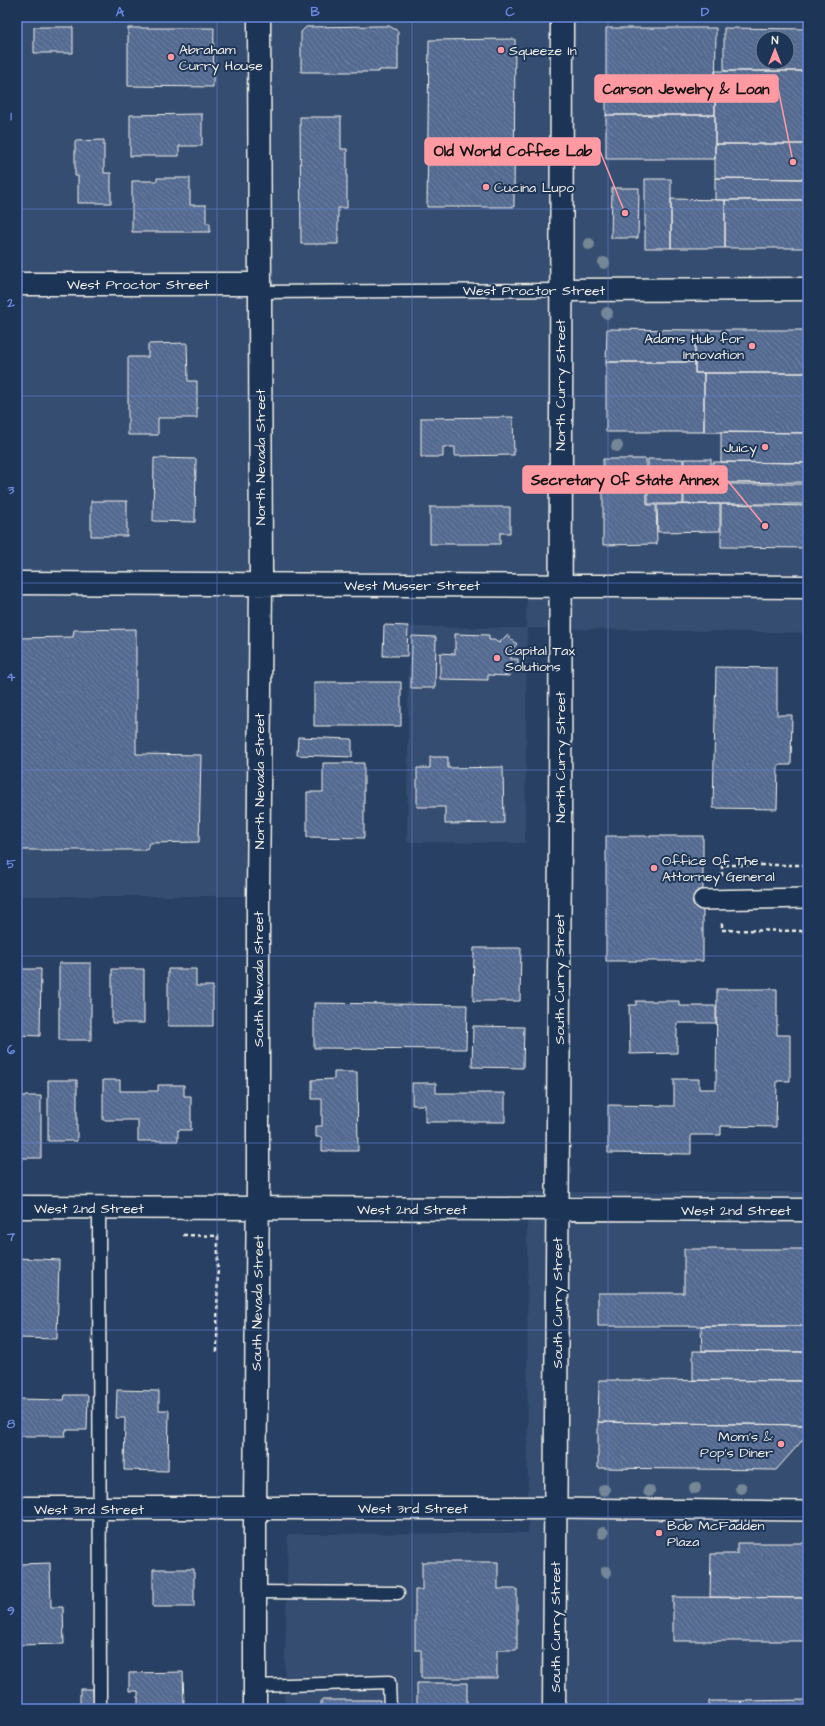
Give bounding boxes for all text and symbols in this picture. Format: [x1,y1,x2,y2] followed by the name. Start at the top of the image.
[116,3,125,21] text: A
[310,3,320,21] text: B
[505,3,515,21] text: C
[701,3,710,21] text: D
[755,30,795,70] north arrow
[772,33,779,48] text: N
[179,40,263,76] place label: Abraham Curry House
[509,41,577,61] place label: Squeeze In
[496,45,506,55] marker: Squeeze In
[166,52,176,62] marker: Abraham Curry House
[595,75,778,102] callout: Carson Jewelry & Loan
[602,79,770,101] text: Carson Jewelry & Loan
[10,107,12,125] text: 1
[425,138,600,165] callout: Old World Coffee Lab
[434,141,593,162] text: Old World Coffee Lab
[494,178,574,198] place label: Cucina Lupo
[481,182,491,192] marker: Cucina Lupo
[67,275,210,295] street label: West Proctor Street
[463,281,606,301] street label: West Proctor Street
[6,294,15,312] text: 2
[551,319,571,451] street label: North Curry Street
[644,329,744,365] place label: Adams Hub for Innovation
[747,341,757,351] marker: Adams Hub for Innovation
[251,388,271,525] street label: North Nevada Street
[724,438,757,458] place label: Juicy
[760,442,770,452] marker: Juicy
[523,466,727,493] callout: Secretary Of State Annex
[530,470,720,492] text: Secretary Of State Annex
[7,481,15,499] text: 3
[344,576,480,596] street label: West Musser Street
[505,641,575,677] place label: Capital Tax Solutions
[492,653,502,663] marker: Capital Tax Solutions
[7,668,16,686] text: 4
[551,691,571,823] street label: North Curry Street
[250,712,270,849] street label: North Nevada Street
[662,851,775,887] place label: Office Of The Attorney General
[6,855,16,873] text: 5
[649,863,659,873] marker: Office Of The Attorney General
[249,911,269,1047] street label: South Nevada Street
[550,913,570,1045] street label: South Curry Street
[7,1041,16,1059] text: 6
[34,1199,144,1219] street label: West 2nd Street
[357,1200,467,1220] street label: West 2nd Street
[681,1201,791,1221] street label: West 2nd Street
[6,1228,16,1246] text: 7
[247,1235,269,1371] street label: South Nevada Street
[548,1237,568,1369] street label: South Curry Street
[7,1415,16,1433] text: 8
[700,1427,774,1463] place label: Mom's & Pop's Diner
[776,1439,786,1449] marker: Mom's & Pop's Diner
[358,1499,468,1519] street label: West 3rd Street
[34,1500,144,1520] street label: West 3rd Street
[667,1516,764,1552] place label: Bob McFadden Plaza
[654,1528,664,1538] marker: Bob McFadden Plaza
[546,1561,566,1693] street label: South Curry Street
[7,1602,15,1620] text: 9

